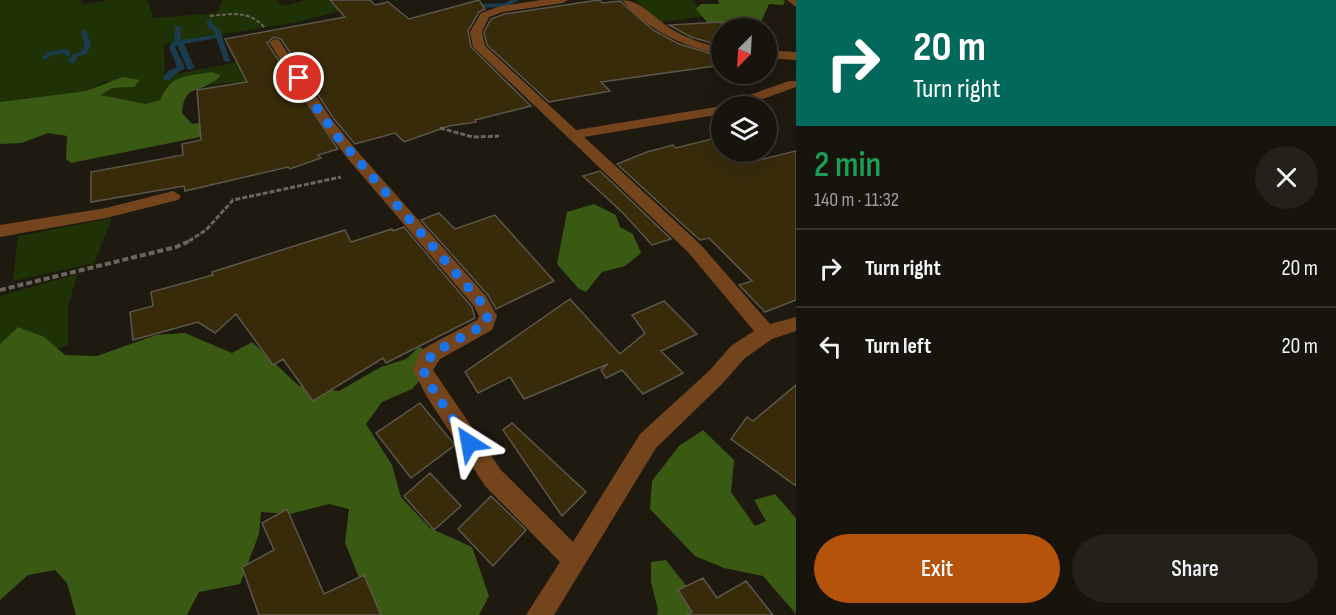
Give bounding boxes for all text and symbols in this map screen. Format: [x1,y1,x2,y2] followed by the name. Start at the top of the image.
[711,18,777,84] north arrow
[711,18,777,162] map controls
[913,22,986,73] text: 20 m
[814,24,892,102] icon: right
[273,52,324,103] pin
[282,61,315,94] icon: arrive
[913,73,1000,105] text: Turn right
[711,96,777,162] button: layers
[814,144,881,187] text: 2 min
[1255,146,1318,209] button: close
[814,188,899,212] text: 140 m · 11:32
[814,252,847,285] icon: right
[865,255,941,282] text: Turn right
[1282,255,1318,282] text: 20 m
[814,330,847,363] icon: left
[865,333,931,360] text: Turn left
[1282,333,1318,360] text: 20 m
[437,411,501,475] position arrow
[814,534,1060,603] button: Exit
[1072,534,1318,603] button: Share

